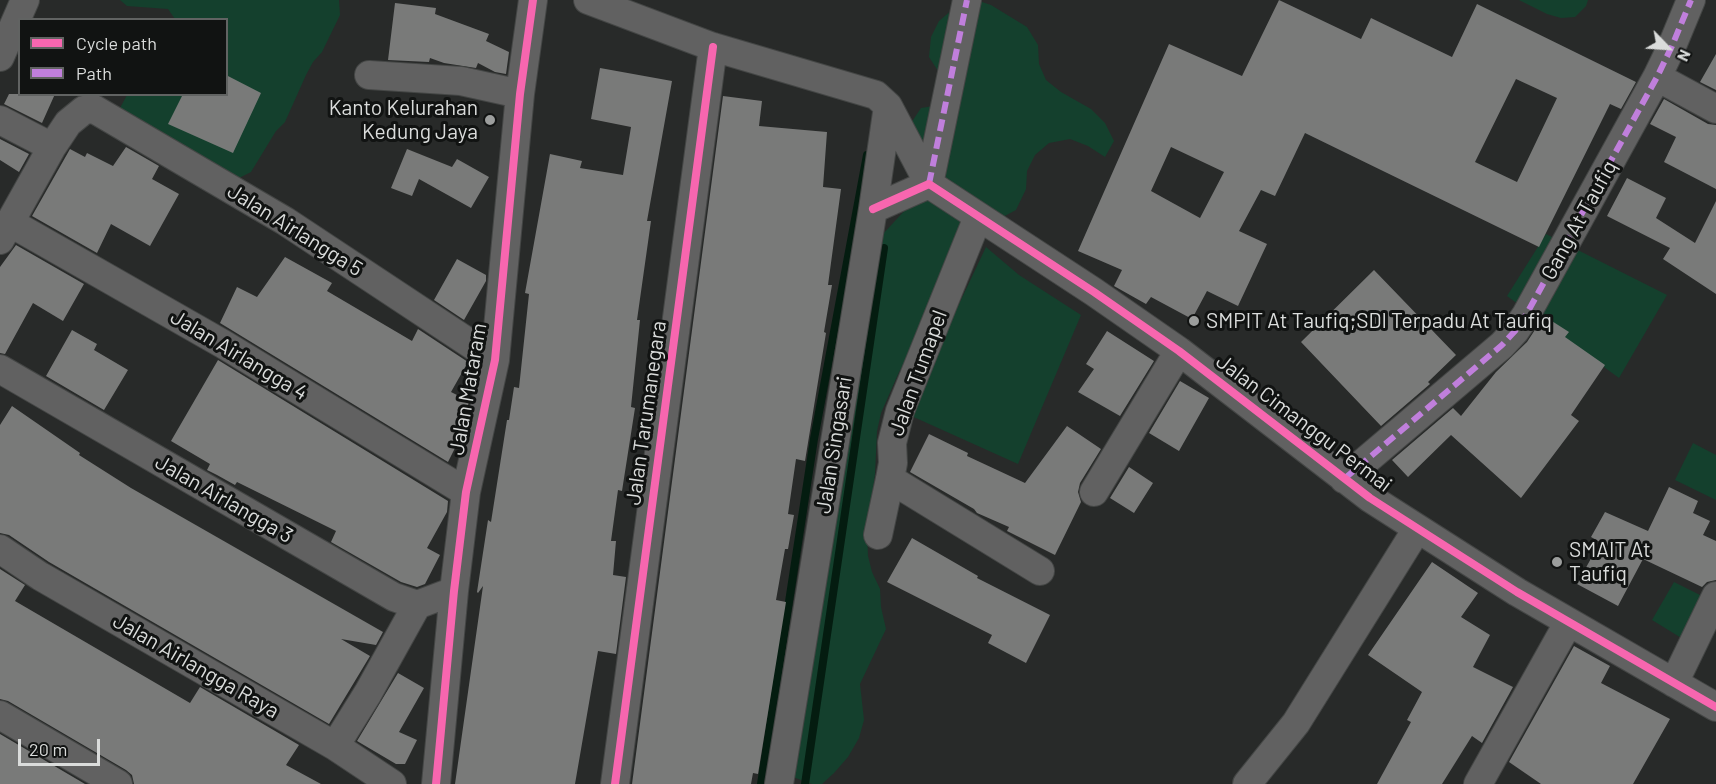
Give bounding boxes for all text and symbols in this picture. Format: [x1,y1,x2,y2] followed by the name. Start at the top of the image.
[18,18,228,96] legend
[1638,18,1698,78] north arrow
[76,32,157,54] text: Cycle path
[1674,47,1696,65] text: N
[76,62,112,84] text: Path
[329,95,478,145] place label: Kanto Kelurahan Kedung Jaya
[483,113,497,127] marker: Kanto Kelurahan Kedung Jaya
[1536,156,1622,284] street label: Gang At Taufiq
[223,178,367,282] street label: Jalan Airlangga 5
[166,304,312,406] street label: Jalan Airlangga 4
[884,307,952,439] street label: Jalan Tumapel
[1206,308,1552,334] place label: SMPIT At Taufiq;SDI Terpadu At Taufiq
[1187,314,1201,328] marker: SMPIT At Taufiq;SDI Terpadu At Taufiq
[621,319,671,507] street label: Jalan Tarumanegara
[444,321,492,457] street label: Jalan Mataram
[1211,349,1397,497] street label: Jalan Cimanggu Permai
[811,375,857,515] street label: Jalan Singasari
[151,449,297,549] street label: Jalan Airlangga 3
[1569,537,1651,587] place label: SMAIT At Taufiq
[1550,555,1564,569] marker: SMAIT At Taufiq
[108,608,284,724] street label: Jalan Airlangga Raya
[21,727,104,765] scale bar
[29,738,67,760] text: 20 m

